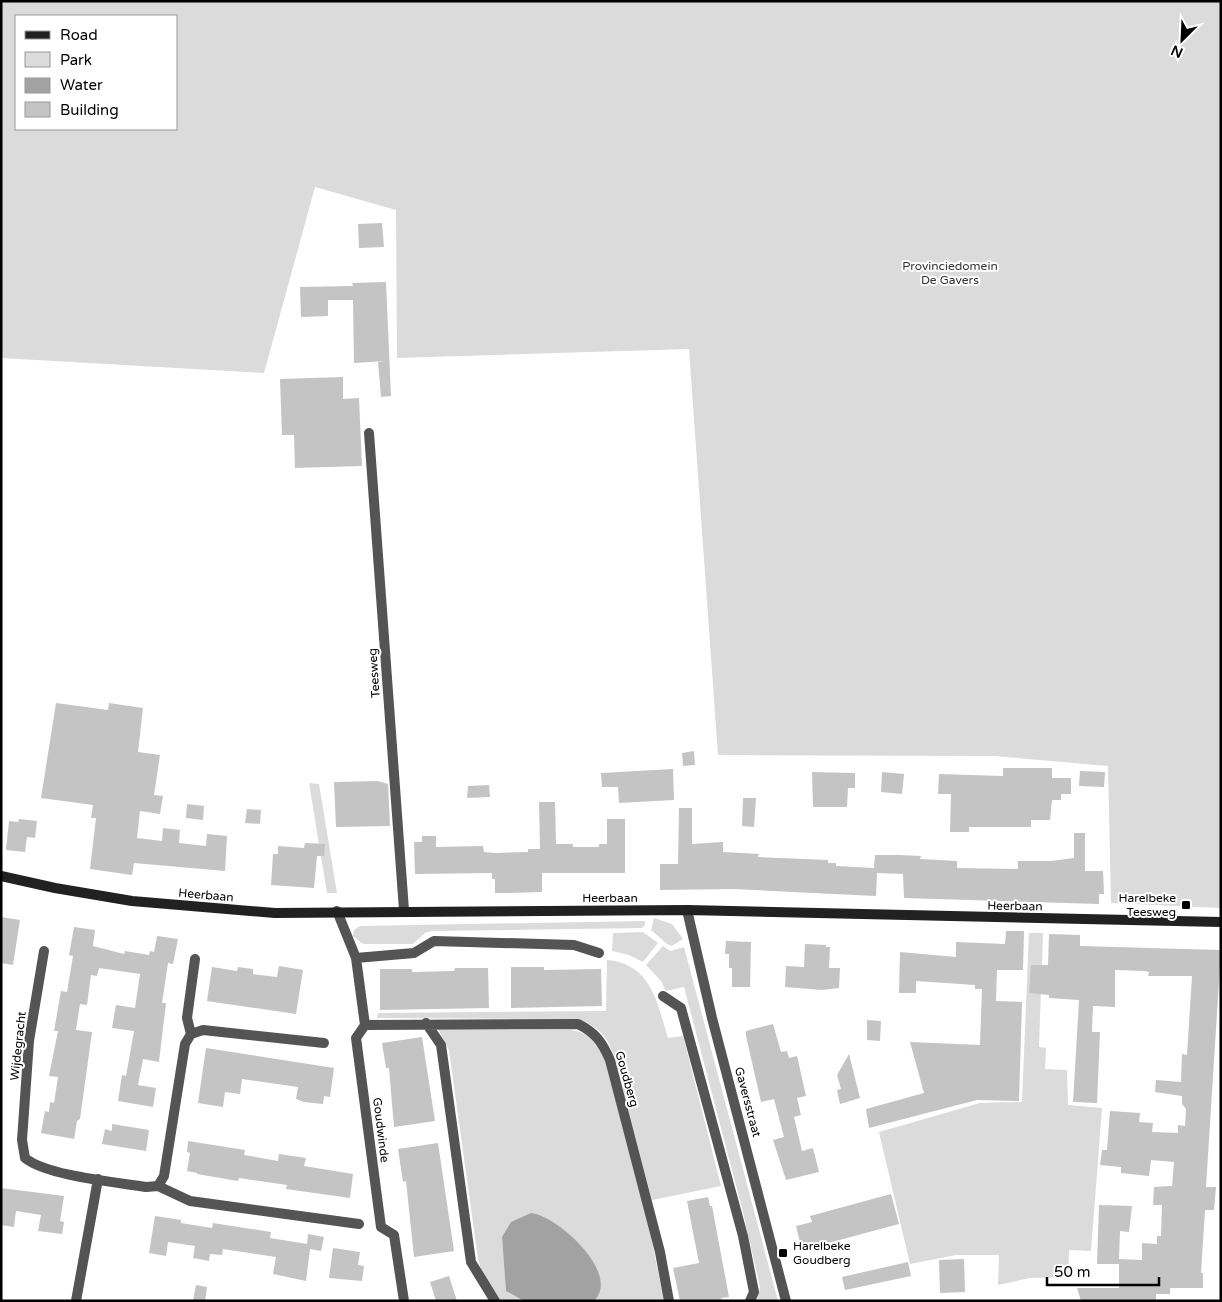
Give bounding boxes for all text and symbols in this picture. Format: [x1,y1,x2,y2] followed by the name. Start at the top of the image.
[15,15,178,130] legend
[1157,15,1207,65] north arrow
[60,26,98,44] text: Road
[1168,41,1186,61] text: N
[60,51,92,69] text: Park
[60,76,103,94] text: Water
[60,101,119,119] text: Building
[902,259,998,287] park label: Provinciedomein De Gavers
[365,648,383,698] street label: Teesweg
[178,886,234,904] street label: Heerbaan
[582,891,638,905] street label: Heerbaan
[1118,891,1176,919] place label: Harelbeke Teesweg
[987,899,1043,913] street label: Heerbaan
[1180,899,1192,911] marker: Harelbeke Teesweg
[7,1010,29,1081] street label: Wijdegracht
[612,1049,642,1109] street label: Goudberg
[732,1065,764,1139] street label: Gaversstraat
[370,1097,392,1164] street label: Goudwinde
[793,1239,851,1267] place label: Harelbeke Goudberg
[777,1247,789,1259] marker: Harelbeke Goudberg
[1047,1254,1160,1286] scale bar
[1054,1263,1091,1281] text: 50 m

